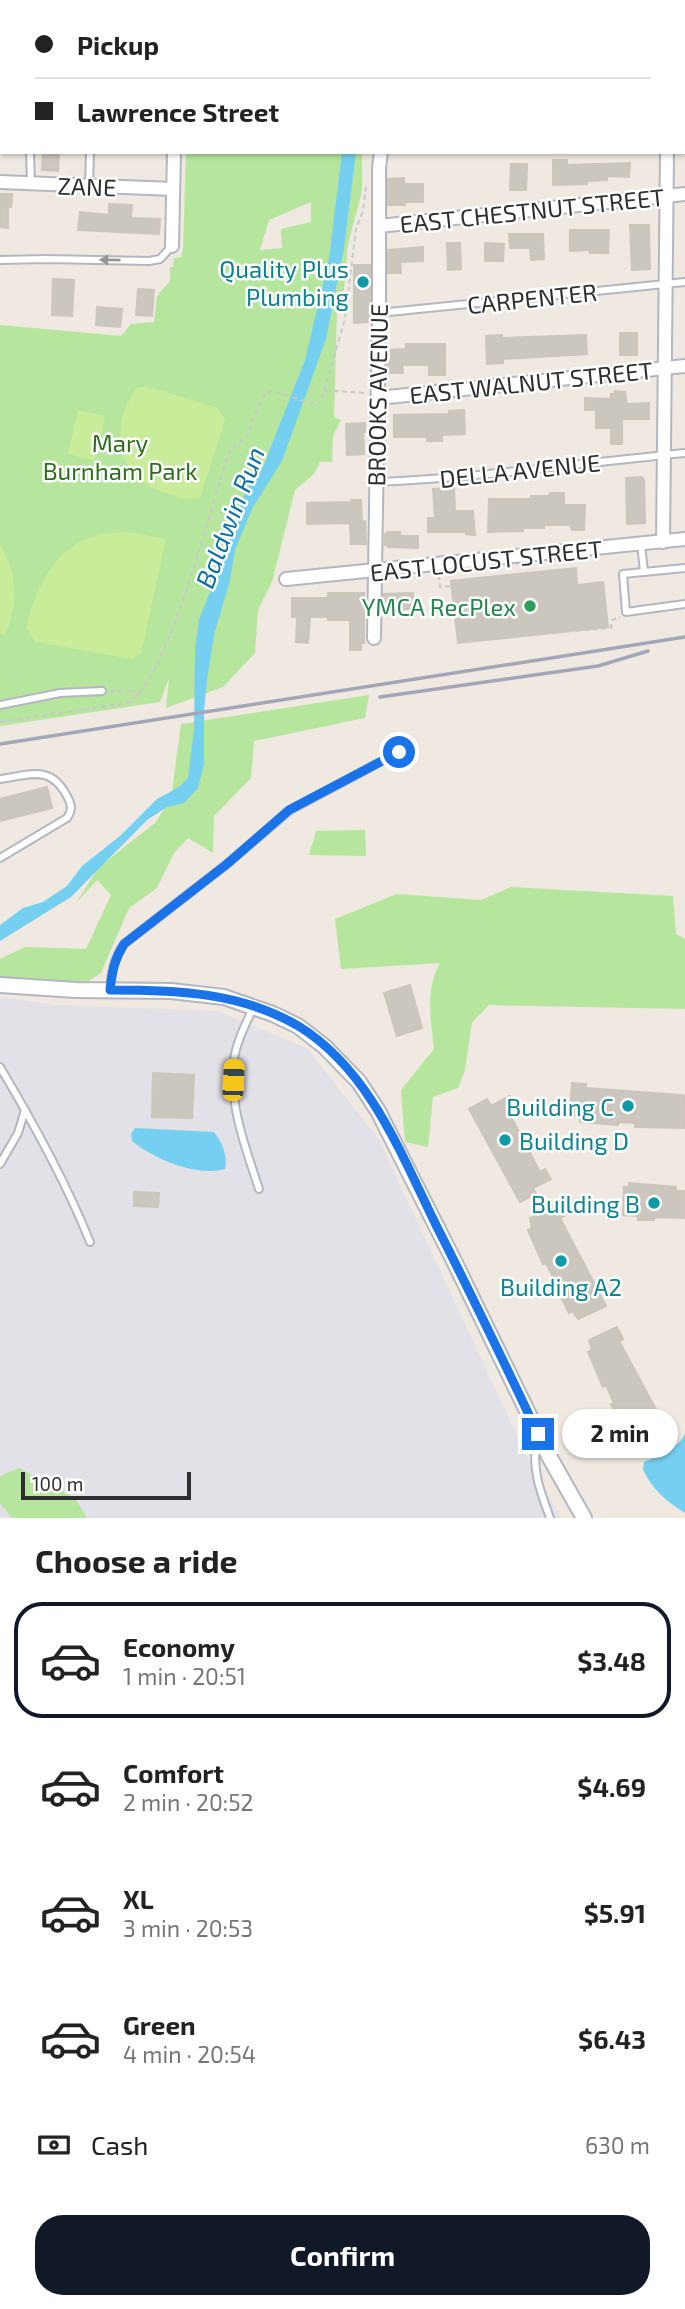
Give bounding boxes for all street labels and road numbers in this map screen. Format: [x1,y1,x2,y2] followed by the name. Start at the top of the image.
[57,170,117,202] street label: ZANE
[398,182,666,238] street label: EAST CHESTNUT STREET
[466,277,598,319] street label: CARPENTER
[361,303,393,487] street label: BROOKS AVENUE
[408,355,654,409] street label: EAST WALNUT STREET
[438,447,602,493] street label: DELLA AVENUE
[368,533,604,587] street label: EAST LOCUST STREET

